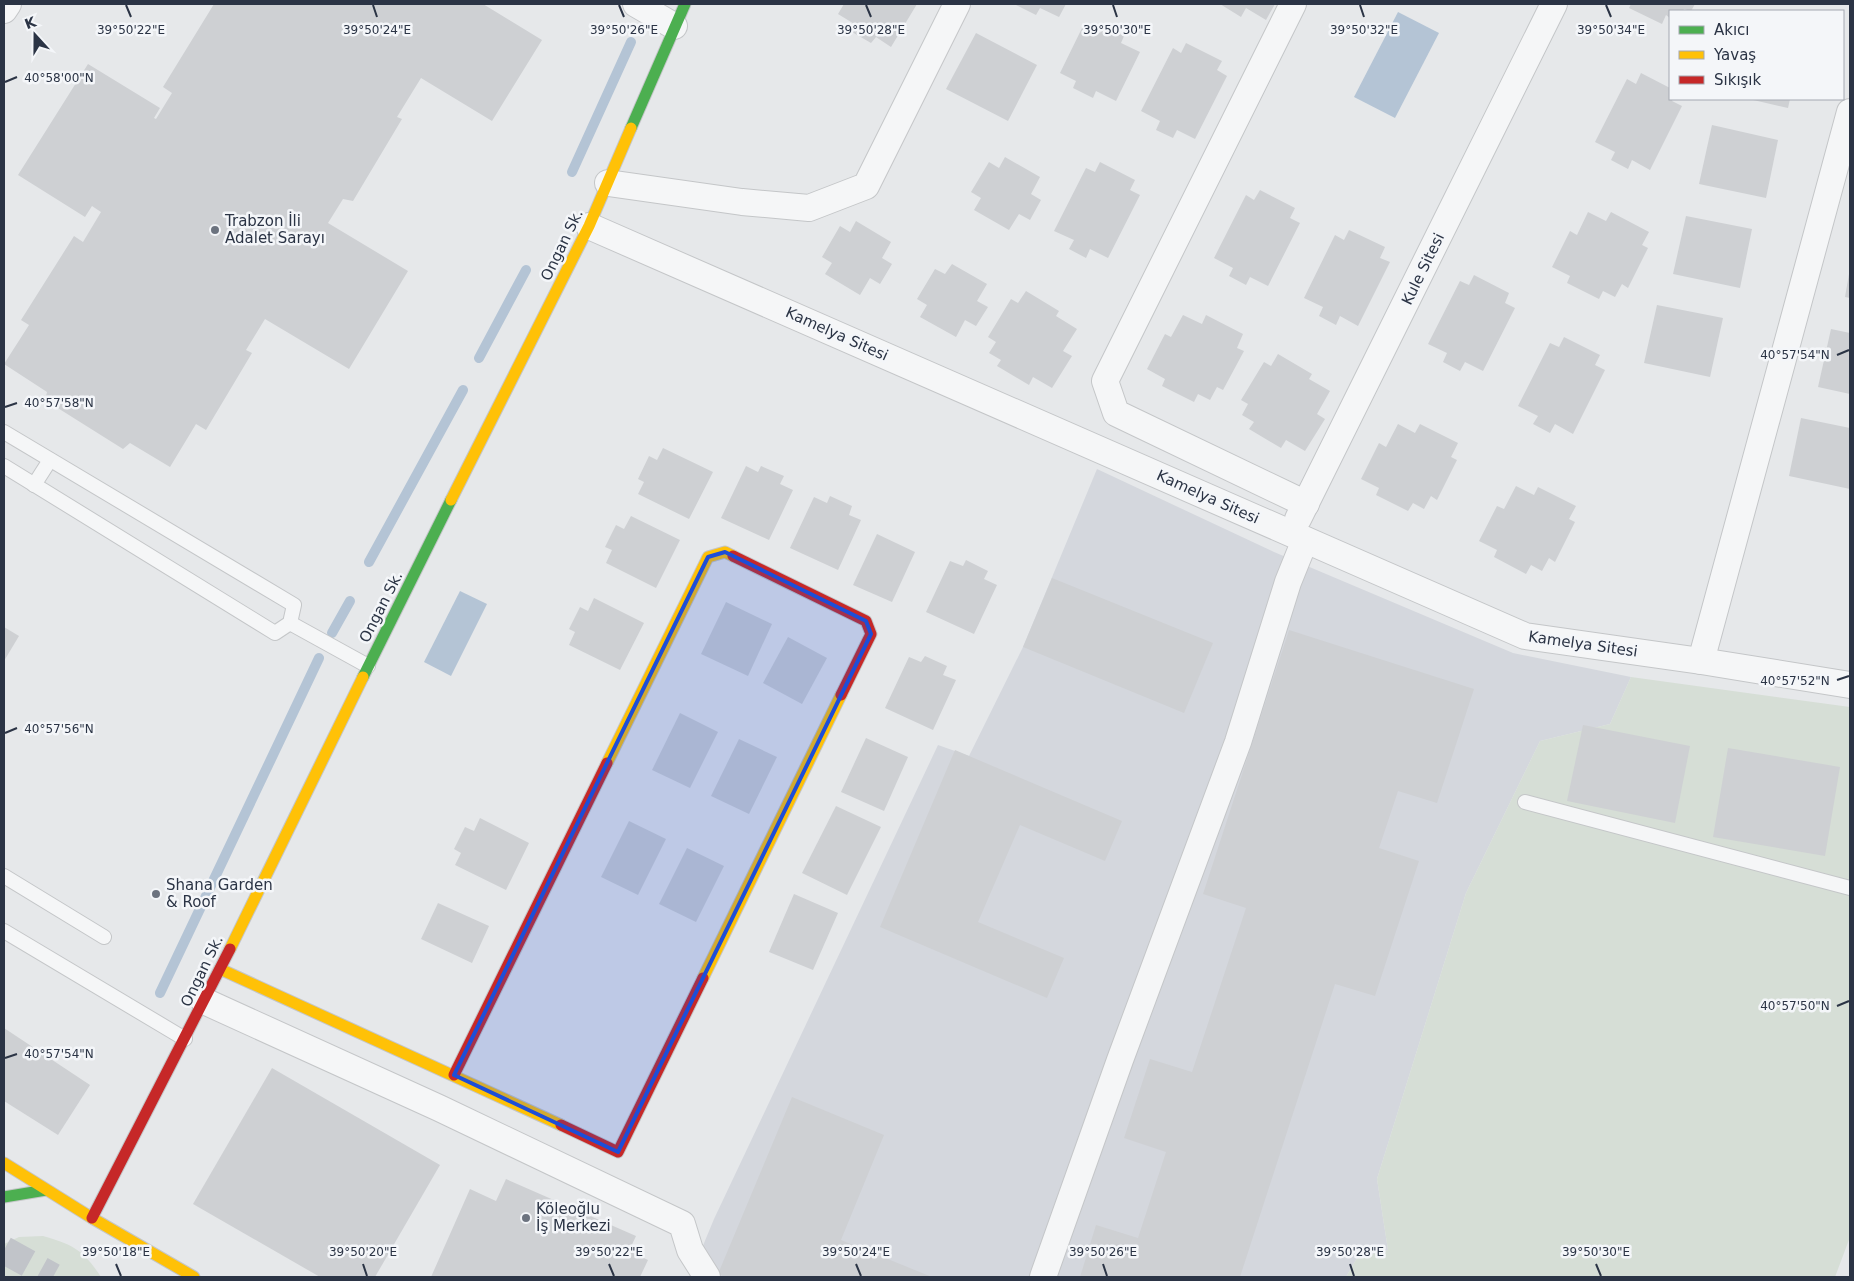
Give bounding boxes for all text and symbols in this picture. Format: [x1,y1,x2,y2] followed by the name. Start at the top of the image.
[10,10,60,60] north arrow
[1669,10,1844,100] legend
[22,13,39,32] text: K
[1714,21,1750,39] text: Akıcı
[97,23,165,37] text: 39°50'22"E
[343,23,411,37] text: 39°50'24"E
[590,23,658,37] text: 39°50'26"E
[837,23,905,37] text: 39°50'28"E
[1083,23,1151,37] text: 39°50'30"E
[1330,23,1398,37] text: 39°50'32"E
[1577,23,1645,37] text: 39°50'34"E
[1713,46,1756,64] text: Yavaş
[24,71,94,85] text: 40°58'00"N
[1714,71,1762,89] text: Sıkışık
[537,206,587,284] street label: Ongan Sk.
[224,211,325,247] place label: Trabzon İli Adalet Sarayı
[209,224,221,236] marker: Trabzon İli Adalet Sarayı
[1398,230,1448,308] street label: Kule Sitesi
[783,303,891,365] street label: Kamelya Sitesi
[1760,348,1830,362] text: 40°57'54"N
[24,396,94,410] text: 40°57'58"N
[1154,466,1262,528] street label: Kamelya Sitesi
[355,568,407,646] street label: Ongan Sk.
[1527,627,1639,661] street label: Kamelya Sitesi
[1760,674,1830,688] text: 40°57'52"N
[24,722,94,736] text: 40°57'56"N
[166,876,273,911] place label: Shana Garden & Roof
[150,888,162,900] marker: Shana Garden & Roof
[177,932,227,1010] street label: Ongan Sk.
[1760,999,1830,1013] text: 40°57'50"N
[24,1047,94,1061] text: 40°57'54"N
[536,1200,611,1235] place label: Köleoğlu İş Merkezi
[520,1212,532,1224] marker: Köleoğlu İş Merkezi
[82,1245,150,1259] text: 39°50'18"E
[329,1245,397,1259] text: 39°50'20"E
[575,1245,643,1259] text: 39°50'22"E
[822,1245,890,1259] text: 39°50'24"E
[1069,1245,1137,1259] text: 39°50'26"E
[1316,1245,1384,1259] text: 39°50'28"E
[1562,1245,1630,1259] text: 39°50'30"E

